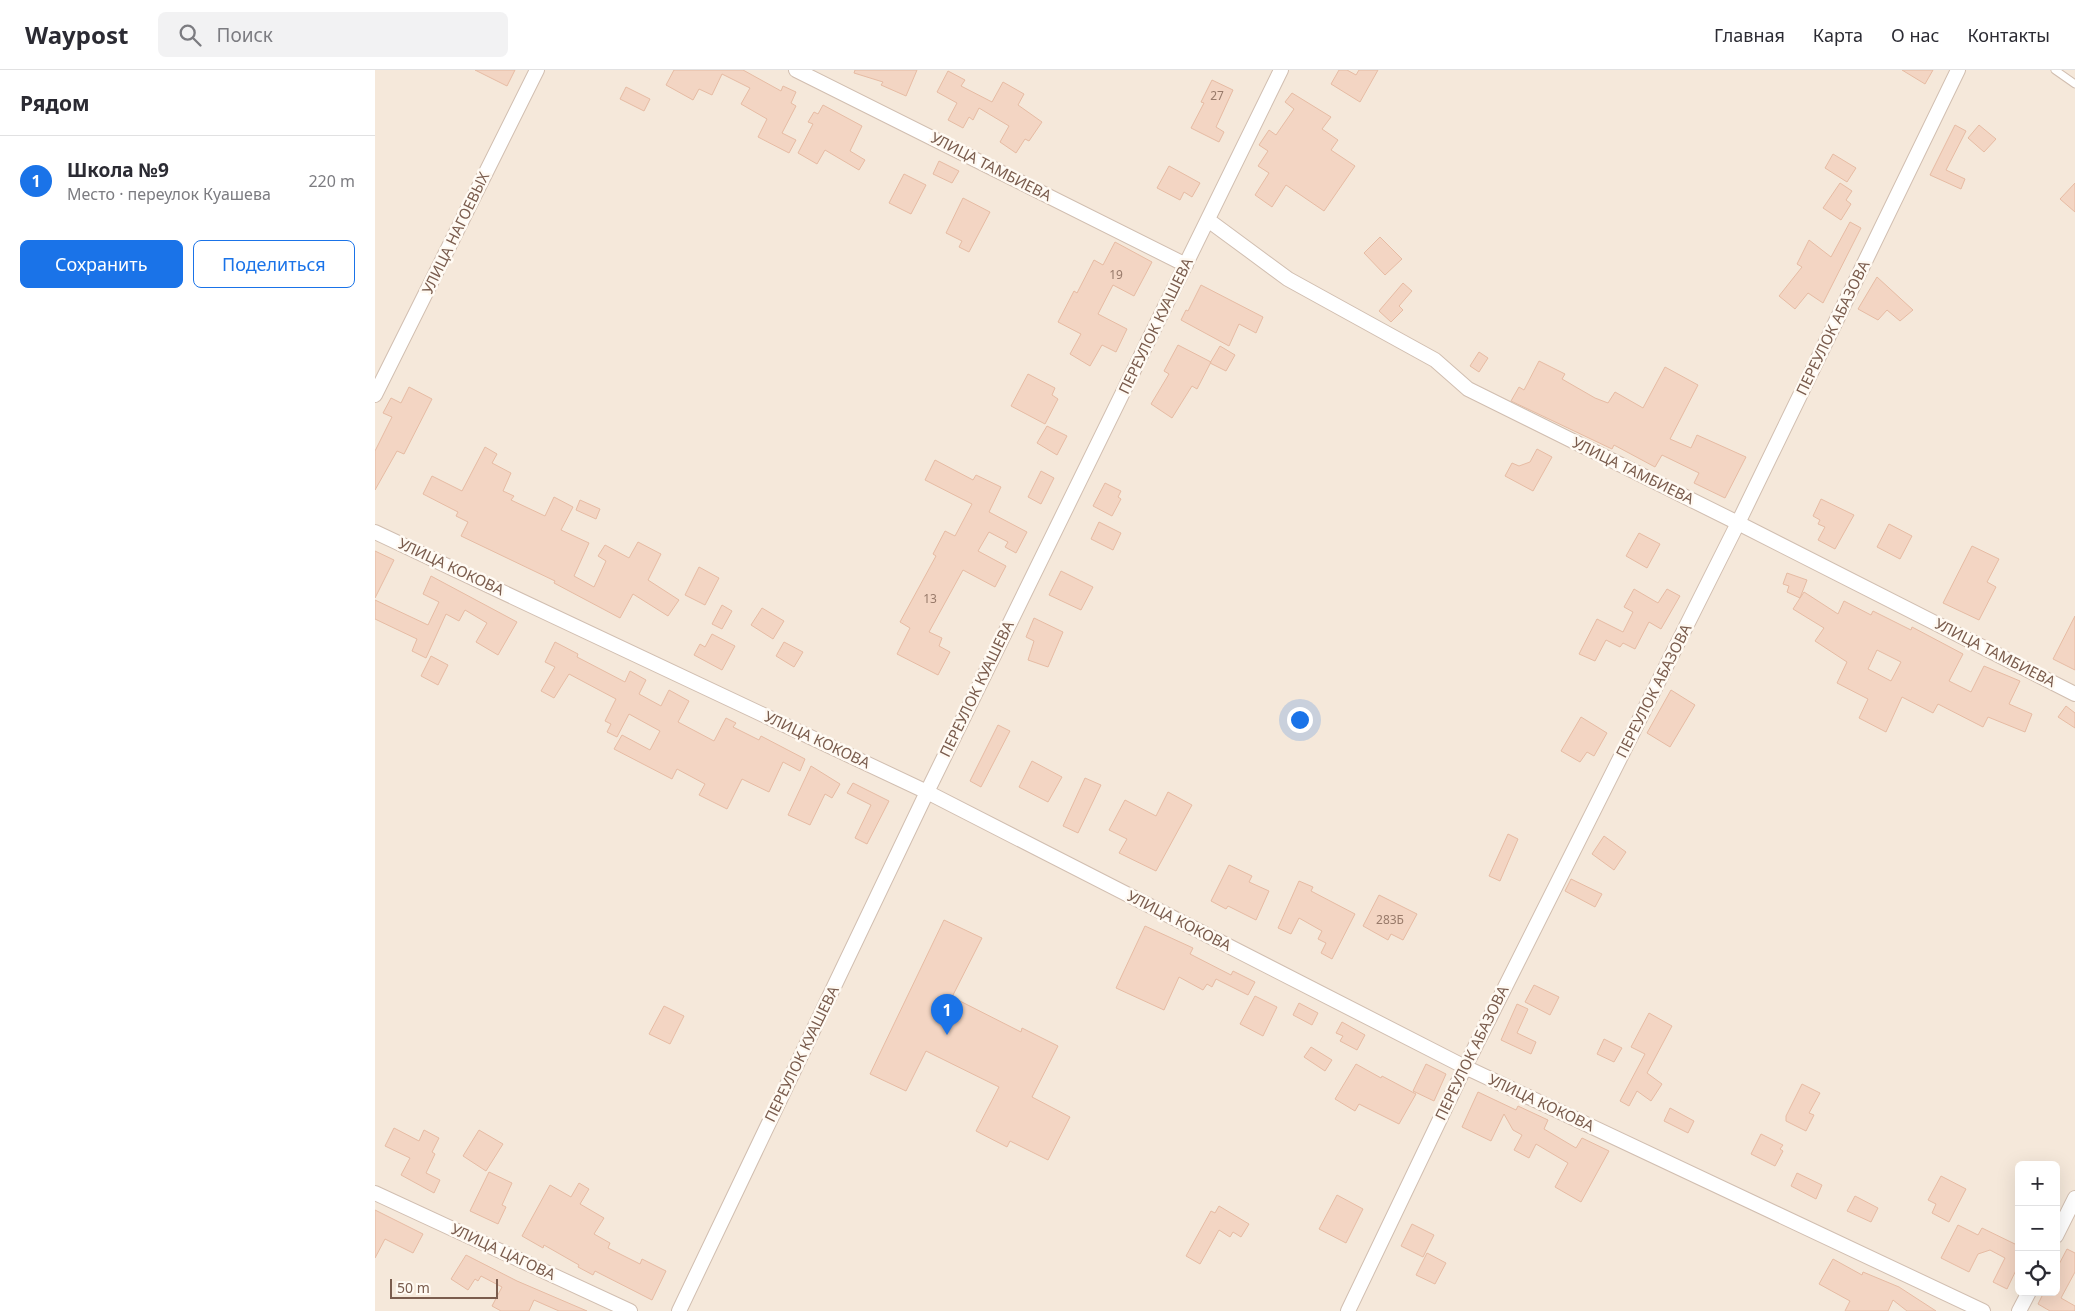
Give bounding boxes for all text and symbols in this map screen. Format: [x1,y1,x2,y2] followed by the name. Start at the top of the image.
[158,12,508,57] search box
[25,18,128,51] text: Waypost
[176,21,204,49] icon: search
[216,22,273,48] text: Поиск
[1714,23,1785,47] text: Главная
[1813,23,1863,47] text: Карта
[1891,23,1939,47] text: О нас
[1967,23,2050,47] text: Контакты
[1210,87,1224,104] house number: 27
[20,89,90,117] text: Рядом
[928,127,1056,205] street label: УЛИЦА ТАМБИЕВА
[67,157,169,183] text: Школа №9
[417,168,493,297] street label: УЛИЦА НАГОЕВЫХ
[31,170,41,192] text: 1
[308,170,355,192] text: 220 m
[67,183,271,205] text: Место · переулок Куашева
[20,240,183,288] button: Сохранить
[193,240,355,288] button: Поделиться
[1113,254,1197,397] street label: ПЕРЕУЛОК КУАШЕВА
[1791,256,1874,398] street label: ПЕРЕУЛОК АБАЗОВА
[1109,266,1123,283] house number: 19
[1569,432,1698,508] street label: УЛИЦА ТАМБИЕВА
[395,533,508,600] street label: УЛИЦА КОКОВА
[923,590,937,607] house number: 13
[1932,613,2060,691] street label: УЛИЦА ТАМБИЕВА
[934,617,1018,760] street label: ПЕРЕУЛОК КУАШЕВА
[1611,620,1696,761] street label: ПЕРЕУЛОК АБАЗОВА
[761,706,874,773] street label: УЛИЦА КОКОВА
[1287,707,1313,733] your location
[1124,885,1235,955] street label: УЛИЦА КОКОВА
[1376,911,1404,928] house number: 283Б
[1430,981,1513,1123] street label: ПЕРЕУЛОК АБАЗОВА
[759,982,843,1125] street label: ПЕРЕУЛОК КУАШЕВА
[931,994,963,1035] pin: 1
[1485,1069,1598,1136] street label: УЛИЦА КОКОВА
[2015,1161,2060,1296] map controls
[2015,1161,2060,1206] button: +
[2015,1206,2060,1251] button: −
[448,1218,559,1284] street label: УЛИЦА ЦАГОВА
[2015,1251,2060,1296] button: locate
[390,1276,497,1299] scale bar
[397,1278,430,1297] text: 50 m

